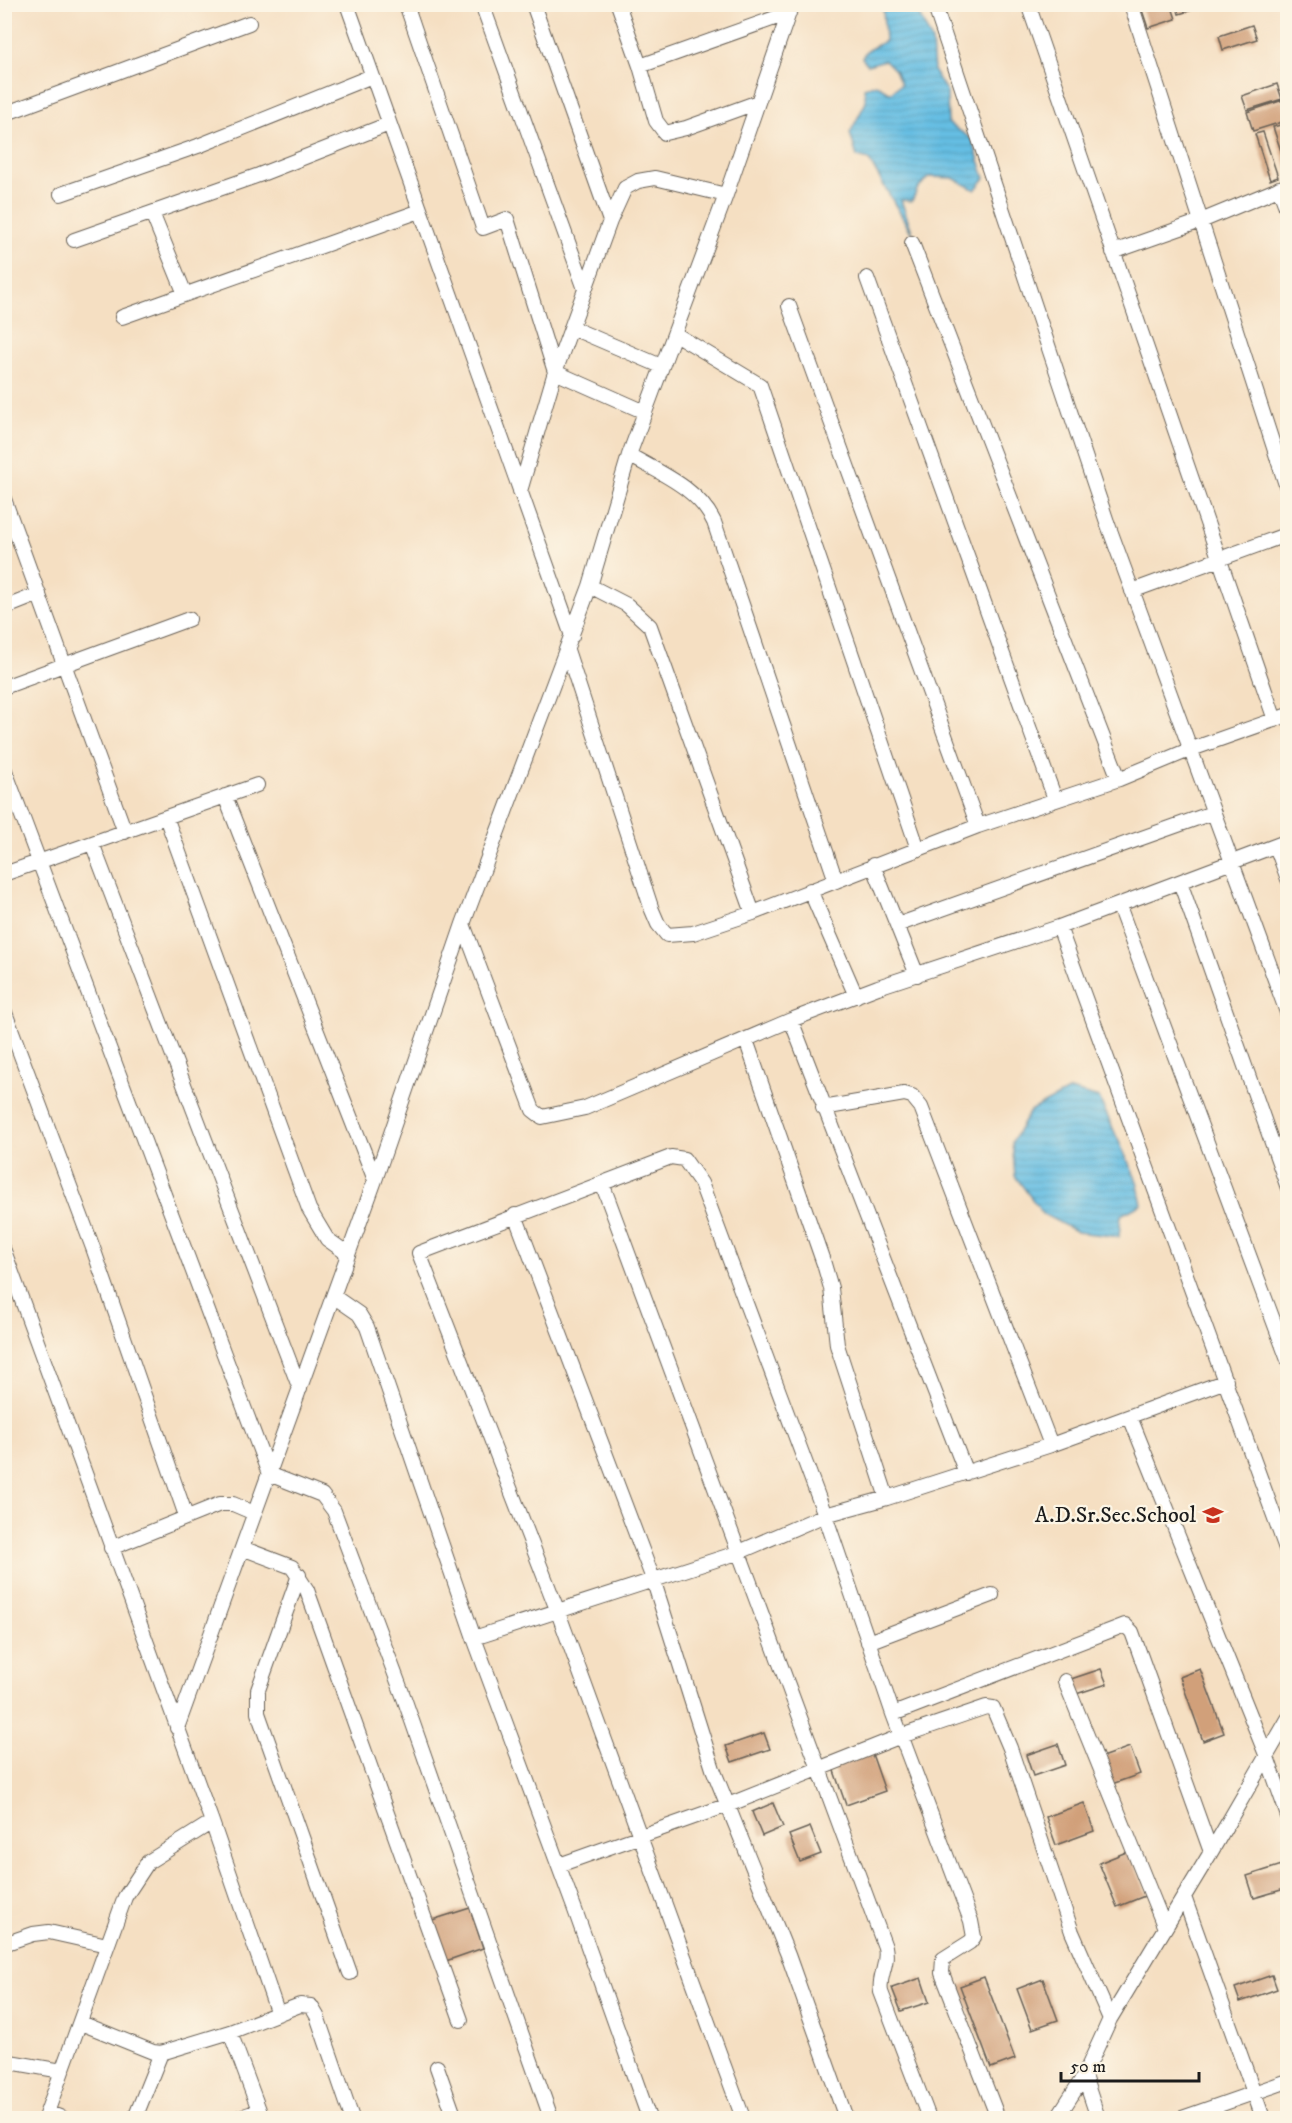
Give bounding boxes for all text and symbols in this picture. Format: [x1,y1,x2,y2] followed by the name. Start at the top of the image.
[1035,1502,1196,1529] place label: A.D.Sr.Sec.School
[1201,1503,1225,1527] school or university icon: A.D.Sr.Sec.School
[1061,2045,1199,2083] scale bar
[1070,2056,1106,2078] text: 50 m

